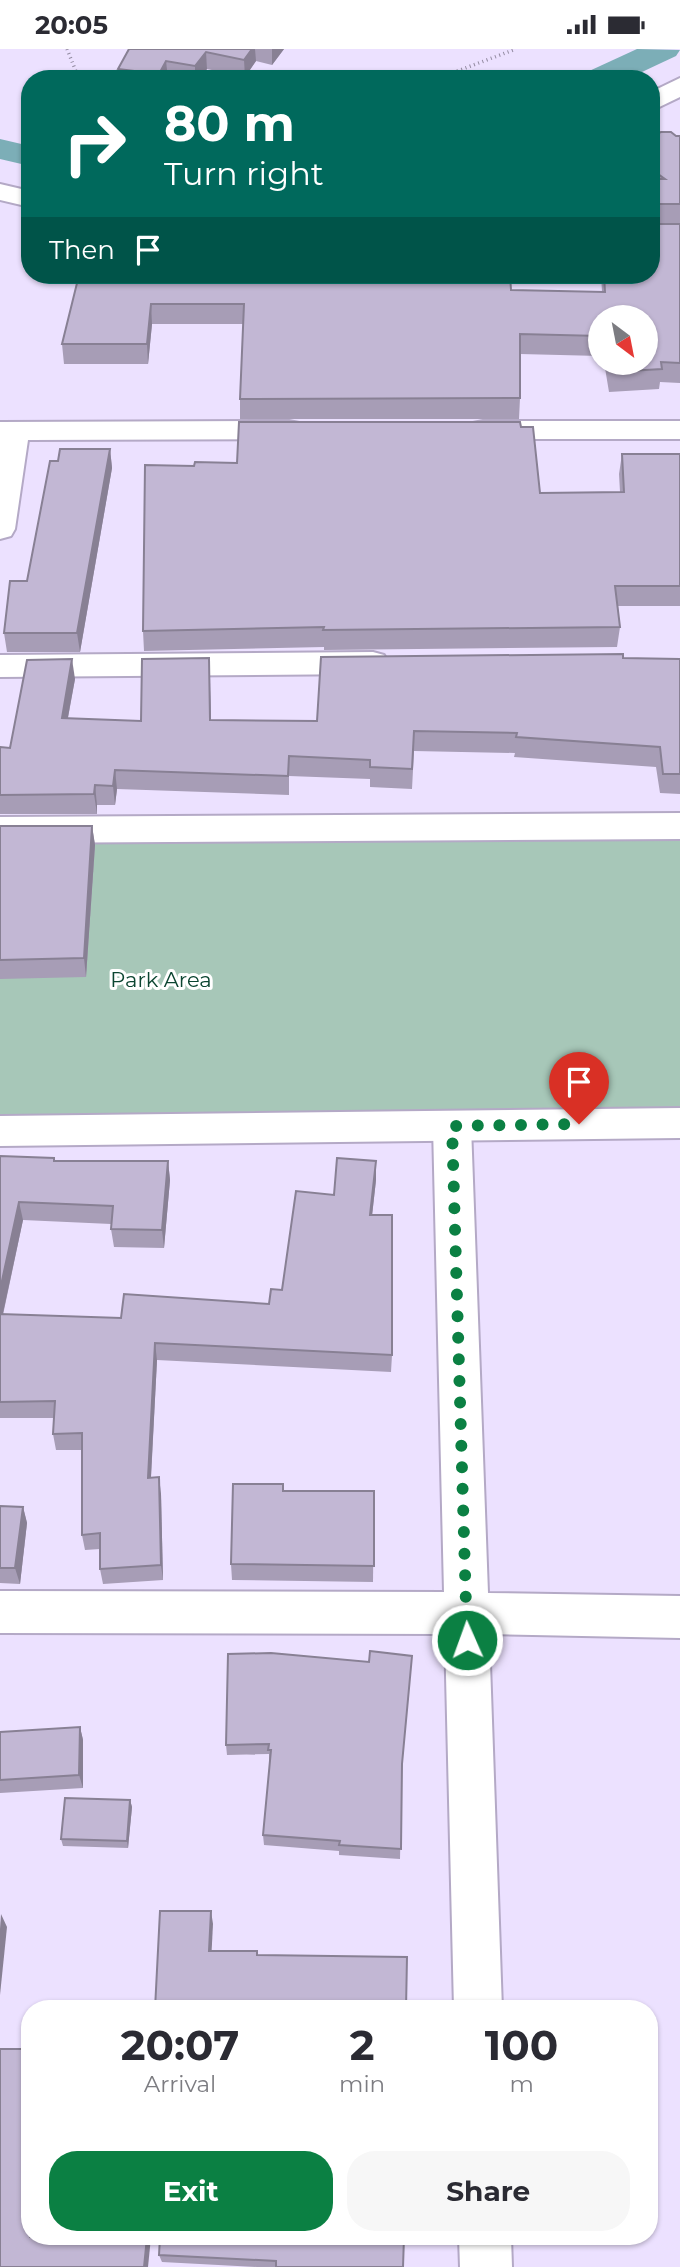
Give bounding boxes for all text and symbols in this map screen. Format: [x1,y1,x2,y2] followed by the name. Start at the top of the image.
[35,9,108,41] text: 20:05
[164,94,295,153] text: 80 m
[49,98,140,189] icon: right
[164,154,324,193] text: Turn right
[129,231,167,269] icon: arrive
[49,234,115,266] text: Then
[588,305,658,375] north arrow
[588,305,658,375] map controls
[110,967,212,992] park label: Park Area
[549,1052,609,1124] pin
[560,1063,598,1101] icon: arrive
[430,1603,504,1677] position arrow
[121,2019,239,2071] text: 20:07
[350,2019,374,2071] text: 2
[485,2019,558,2071] text: 100
[144,2070,216,2098] text: Arrival
[339,2070,385,2098] text: min
[509,2070,534,2098] text: m
[49,2151,333,2231] button: Exit
[347,2151,630,2231] button: Share

